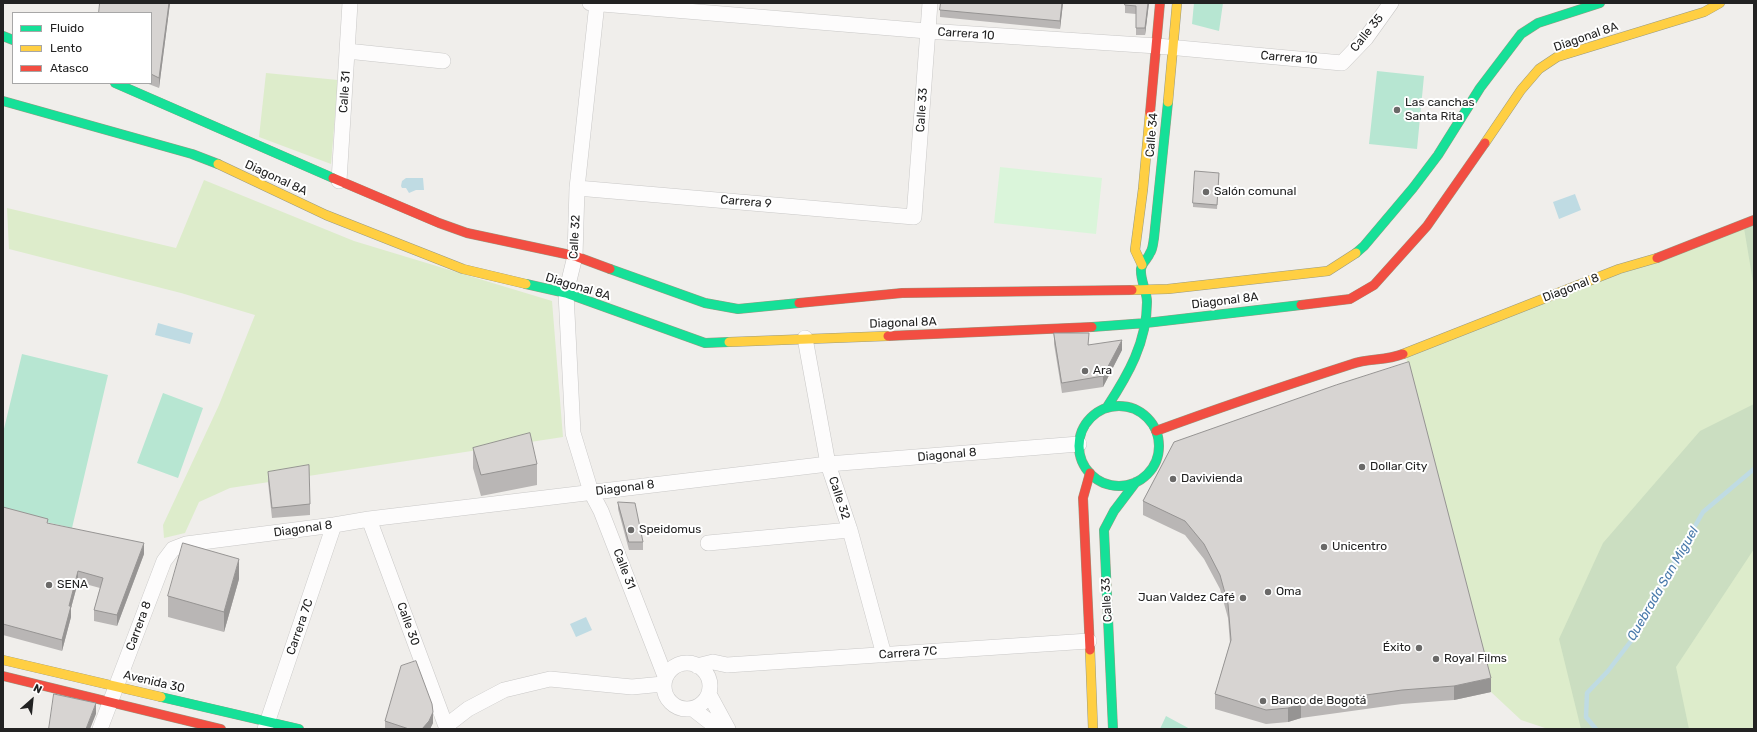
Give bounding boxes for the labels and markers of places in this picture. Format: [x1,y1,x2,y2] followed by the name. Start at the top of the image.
[1405,96,1475,124] place label: Las canchas Santa Rita
[1392,105,1402,115] marker: Las canchas Santa Rita
[1214,185,1296,199] place label: Salón comunal
[1201,187,1211,197] marker: Salón comunal
[1093,364,1112,378] place label: Ara
[1080,366,1090,376] marker: Ara
[1370,460,1427,474] place label: Dollar City
[1357,462,1367,472] marker: Dollar City
[1181,472,1243,486] place label: Davivienda
[1168,474,1178,484] marker: Davivienda
[639,523,701,537] place label: Speidomus
[626,525,636,535] marker: Speidomus
[1332,540,1387,554] place label: Unicentro
[1319,542,1329,552] marker: Unicentro
[57,578,88,592] place label: SENA
[44,580,54,590] marker: SENA
[1276,585,1301,599] place label: Oma
[1263,587,1273,597] marker: Oma
[1138,591,1235,605] place label: Juan Valdez Café
[1238,593,1248,603] marker: Juan Valdez Café
[1383,641,1411,655] place label: Éxito
[1414,643,1424,653] marker: Éxito
[1444,652,1507,666] place label: Royal Films
[1431,654,1441,664] marker: Royal Films
[1271,694,1366,708] place label: Banco de Bogotá
[1258,696,1268,706] marker: Banco de Bogotá

